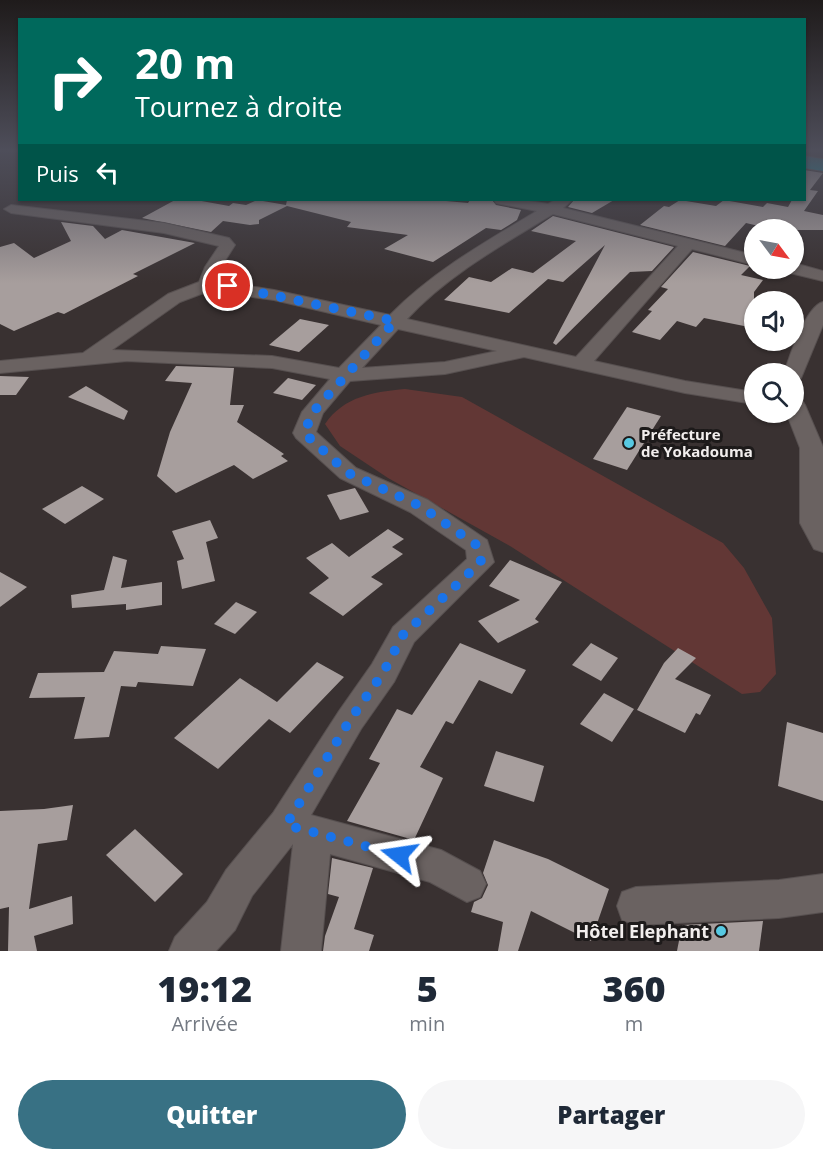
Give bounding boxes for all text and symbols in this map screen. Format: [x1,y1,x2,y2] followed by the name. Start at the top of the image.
[135,34,235,91] text: 20 m
[36,42,114,120] icon: right
[135,88,343,125] text: Tournez à droite
[91,156,124,189] icon: left
[36,158,79,188] text: Puis
[744,219,804,279] north arrow
[744,219,804,423] map controls
[202,260,253,311] pin
[211,269,244,302] icon: arrive
[744,291,804,351] button: sound
[744,363,804,423] button: search
[641,424,753,461] place label: Préfecture de Yokadouma
[622,436,636,450] marker: Préfecture de Yokadouma
[367,823,431,887] position arrow
[576,919,709,943] place label: Hôtel Elephant
[714,924,728,938] marker: Hôtel Elephant
[157,964,252,1013] text: 19:12
[417,964,438,1013] text: 5
[602,964,666,1013] text: 360
[171,1010,238,1037] text: Arrivée
[409,1010,445,1037] text: min
[625,1010,643,1037] text: m
[18,1080,406,1149] button: Quitter
[418,1080,805,1149] button: Partager

